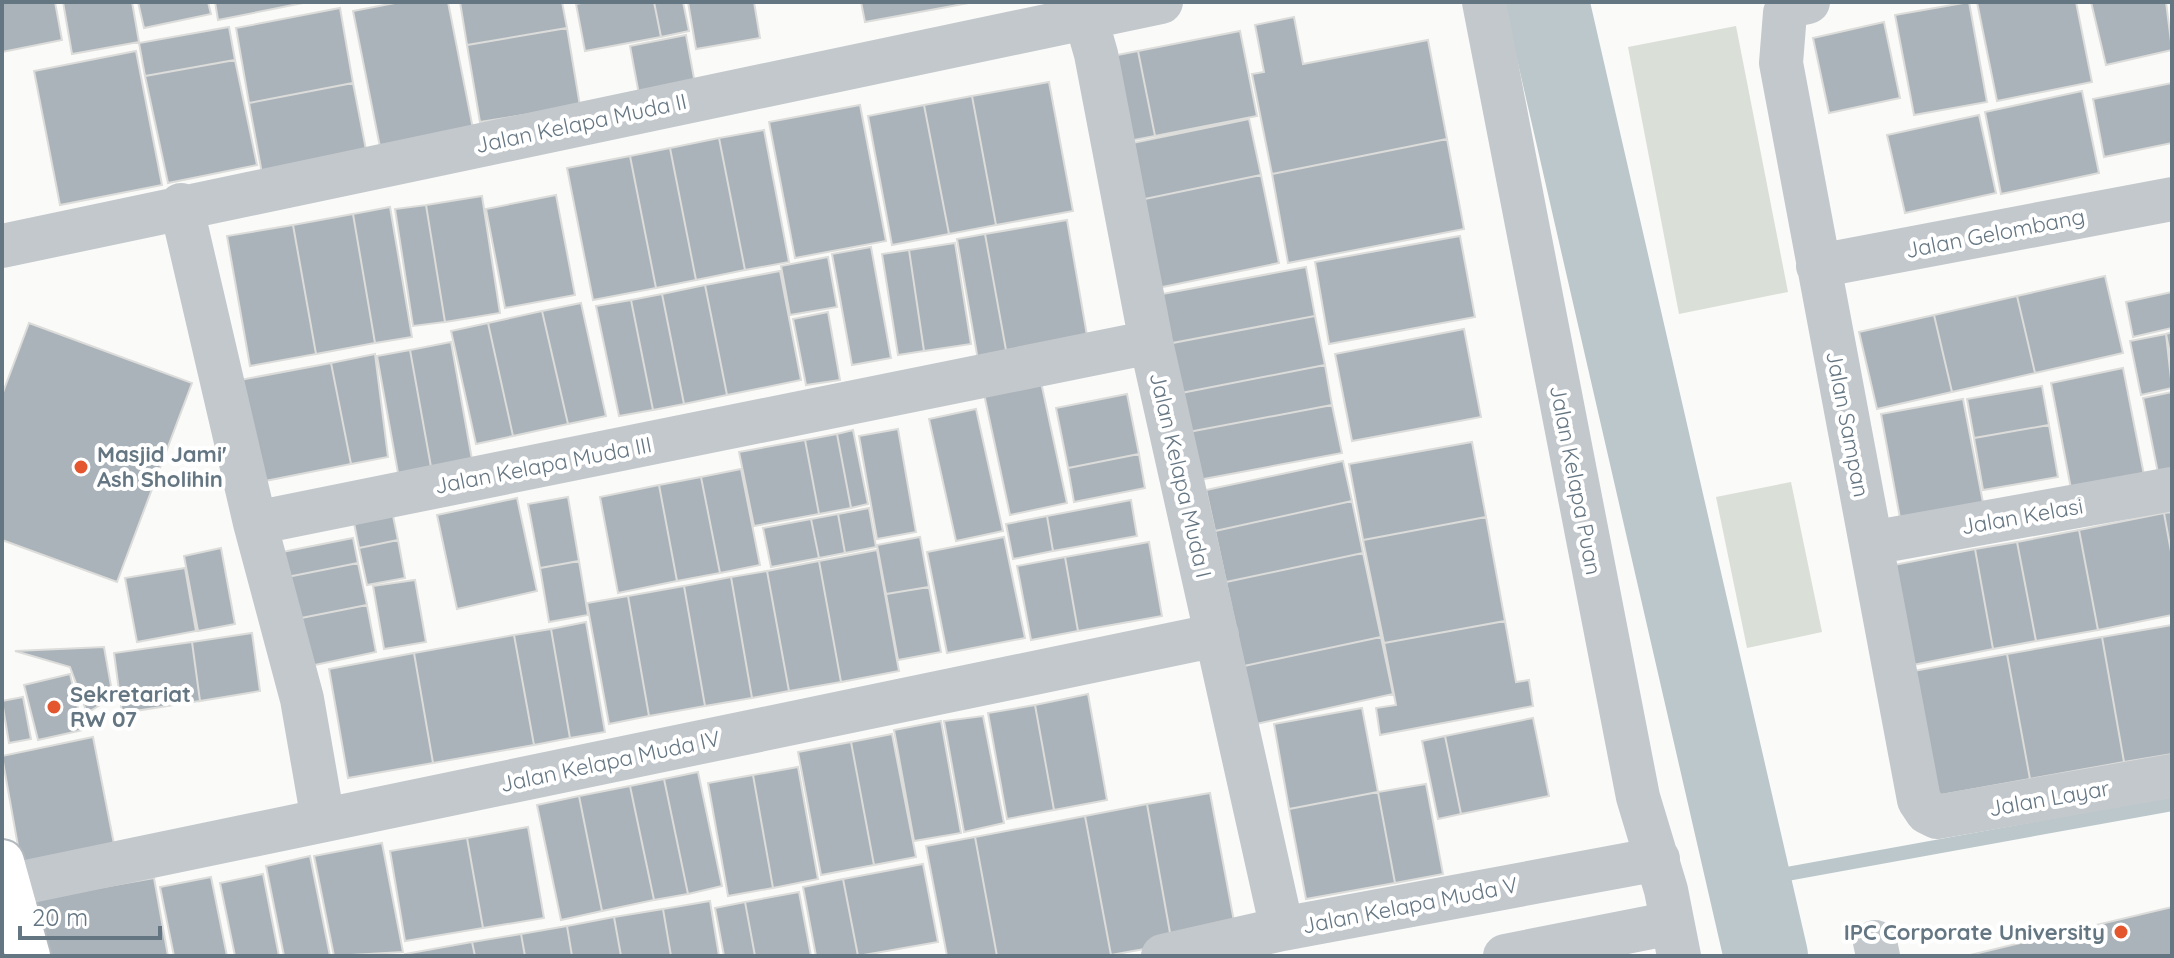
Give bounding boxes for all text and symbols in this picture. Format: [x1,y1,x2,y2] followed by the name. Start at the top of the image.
[473,87,689,159] street label: Jalan Kelapa Muda II
[1903,202,2087,264] street label: Jalan Gelombang
[1820,349,1876,499] street label: Jalan Sampan
[1144,370,1218,580] street label: Jalan Kelapa Muda I
[1544,383,1608,577] street label: Jalan Kelapa Puan
[432,430,654,500] street label: Jalan Kelapa Muda III
[97,440,227,493] place label: Masjid Jami' Ash Sholihin
[72,458,90,476] marker: Masjid Jami' Ash Sholihin
[1959,492,2085,540] street label: Jalan Kelasi
[70,680,191,733] place label: Sekretariat RW 07
[45,698,63,716] marker: Sekretariat RW 07
[497,724,723,798] street label: Jalan Kelapa Muda IV
[1986,773,2112,822] street label: Jalan Layar
[1300,870,1520,940] street label: Jalan Kelapa Muda V
[20,890,160,940] scale bar
[32,902,88,932] text: 20 m
[1844,918,2105,946] place label: IPC Corporate University
[2112,923,2130,941] marker: IPC Corporate University

